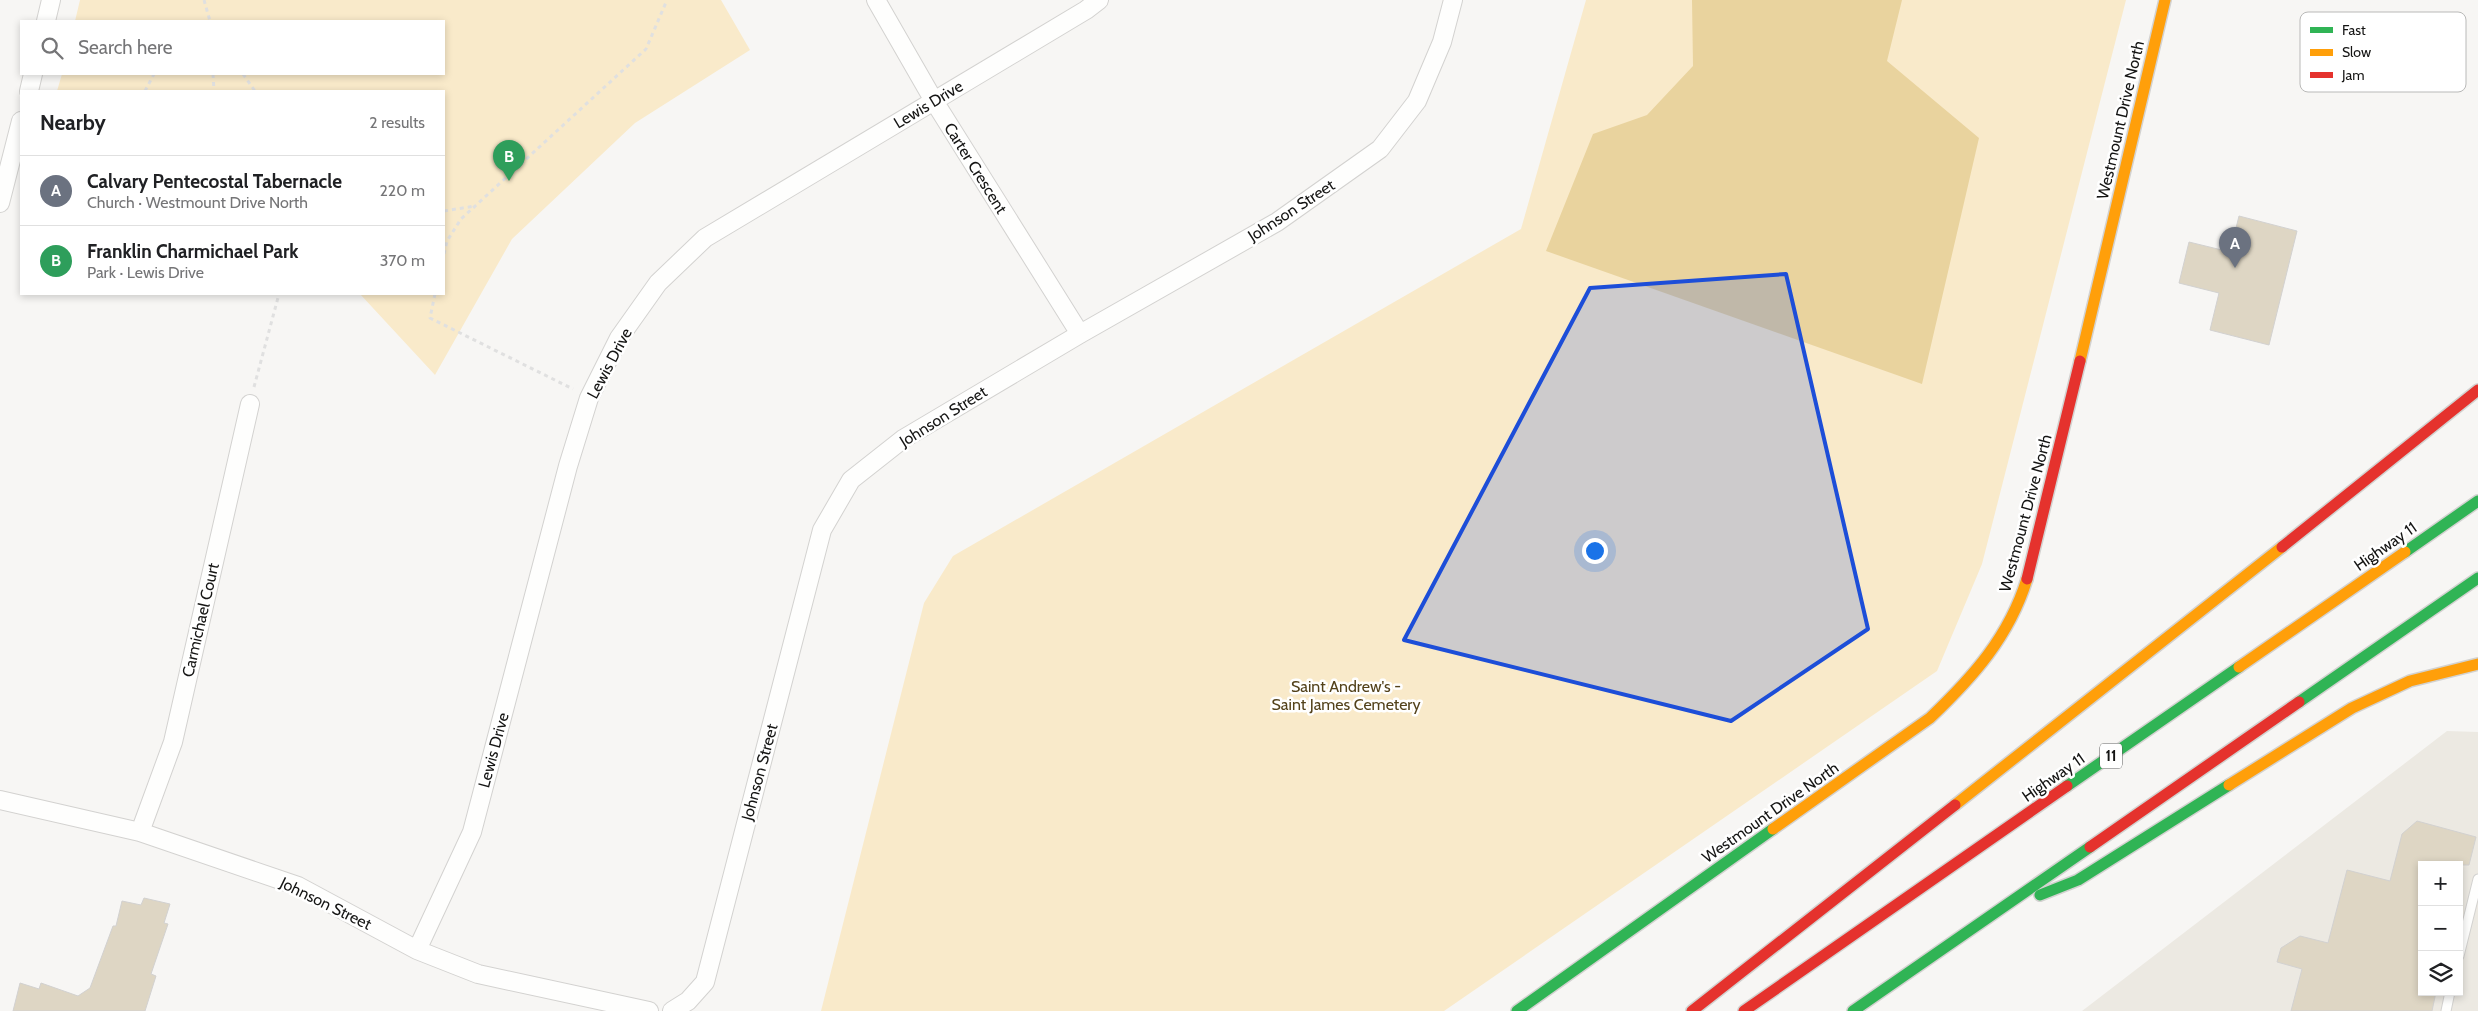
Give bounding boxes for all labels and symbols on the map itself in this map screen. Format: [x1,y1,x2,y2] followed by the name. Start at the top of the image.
[2300,12,2466,92] legend
[2342,21,2366,39] text: Fast
[2093,39,2148,201] street label: Westmount Drive North
[2342,43,2371,61] text: Slow
[2341,66,2364,84] text: Jam
[890,76,966,132] street label: Lewis Drive
[940,119,1011,218] street label: Carter Crescent
[493,140,525,181] pin: B
[1244,175,1339,246] street label: Johnson Street
[2219,227,2251,268] pin: A
[583,325,636,402] street label: Lewis Drive
[895,382,991,451] street label: Johnson Street
[1995,432,2056,594] street label: Westmount Drive North
[2350,518,2420,575] street label: Highway 11
[1582,538,1608,564] your location
[178,561,223,679] street label: Carmichael Court
[1272,677,1420,714] park label: Saint Andrew's - Saint James Cemetery
[474,710,513,790] street label: Lewis Drive
[737,721,782,824] street label: Johnson Street
[2100,744,2122,768] road number: 11
[2018,749,2088,806] street label: Highway 11
[1698,758,1842,867] street label: Westmount Drive North
[276,873,375,934] street label: Johnson Street

